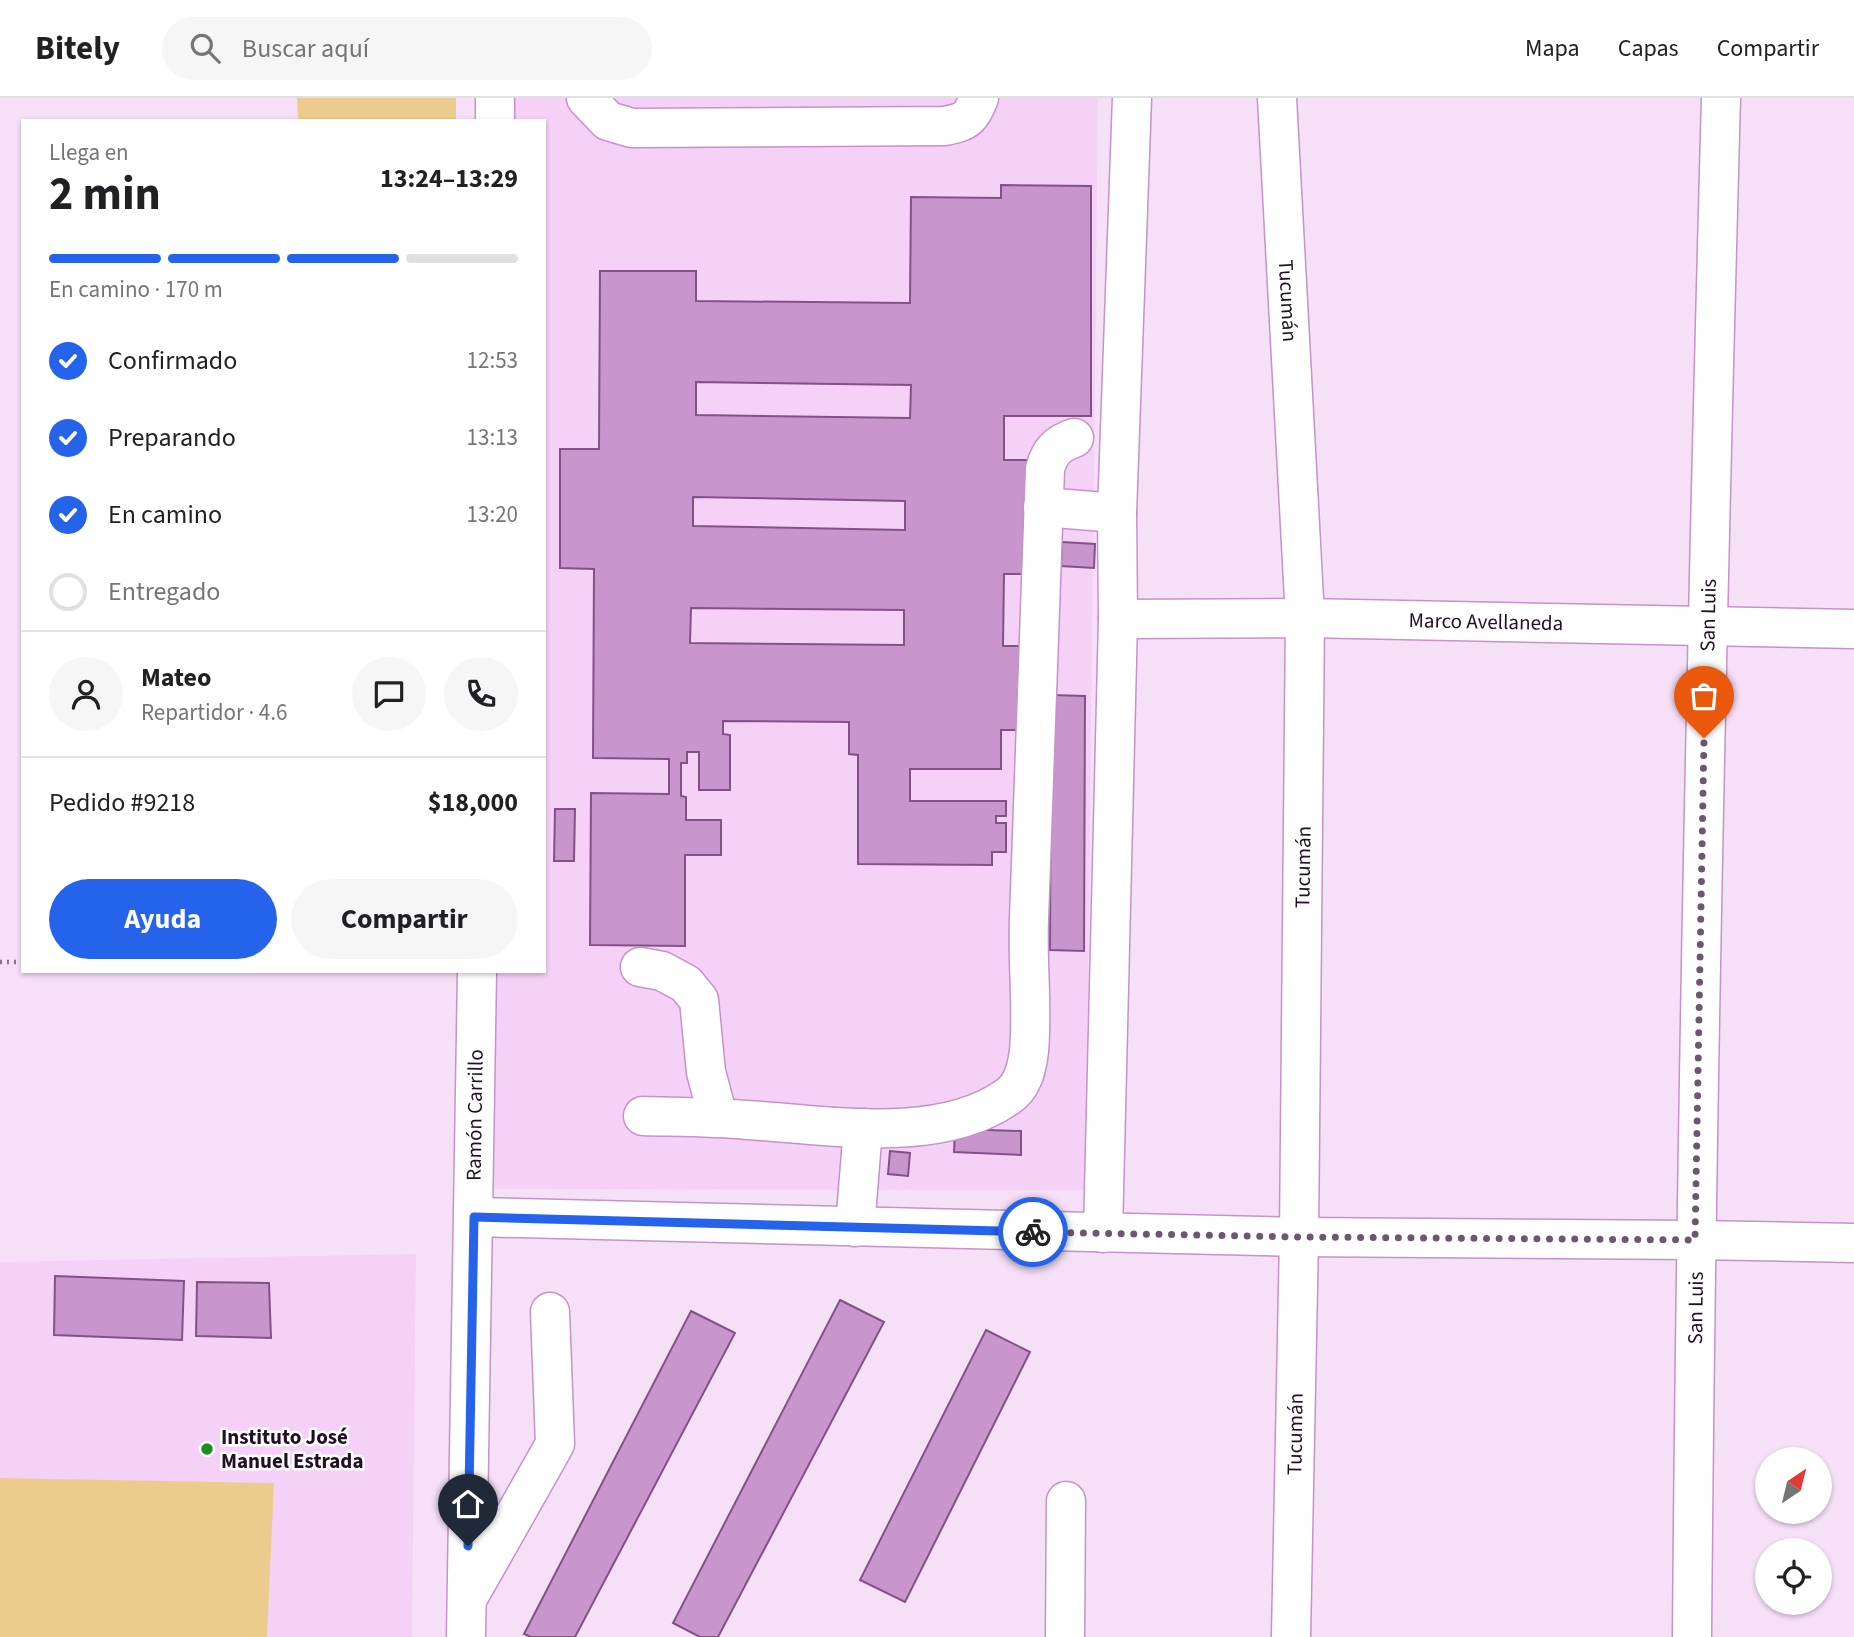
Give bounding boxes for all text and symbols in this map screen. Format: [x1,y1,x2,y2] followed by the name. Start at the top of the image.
[162,17,652,80] search box
[35,25,120,72] text: Bitely
[186,29,224,67] icon: search
[242,30,369,67] text: Buscar aquí
[1525,31,1580,66] text: Mapa
[1618,31,1679,66] text: Capas
[1717,31,1819,66] text: Compartir
[49,136,129,169] text: Llega en
[380,160,518,197] text: 13:24–13:29
[49,162,161,227] text: 2 min
[1271,259,1305,343] street label: Tucumán
[49,273,223,306] text: En camino · 170 m
[49,342,87,380] icon: check
[108,342,237,379] text: Confirmado
[467,344,518,377] text: 12:53
[49,419,87,457] icon: check
[108,419,236,456] text: Preparando
[467,421,518,454] text: 13:13
[49,496,87,534] icon: check
[108,496,222,533] text: En camino
[467,498,518,531] text: 13:20
[108,573,220,610] text: Entregado
[1692,578,1724,652] street label: San Luis
[1408,605,1564,638] street label: Marco Avellaneda
[49,657,123,731] button: person
[352,657,426,731] button: chat
[444,657,518,731] button: phone
[141,659,211,696] text: Mateo
[1674,666,1734,738] pin
[1685,677,1723,715] icon: bag
[141,696,287,729] text: Repartidor · 4.6
[49,784,195,821] text: Pedido #9218
[428,784,518,821] text: $18,000
[1287,826,1319,908] street label: Tucumán
[49,879,277,959] button: Ayuda
[291,879,518,959] button: Compartir
[459,1049,491,1181] street label: Ramón Carrillo
[998,1197,1068,1267] courier
[1014,1213,1052,1251] icon: bike
[1680,1271,1711,1345] street label: San Luis
[1279,1393,1311,1475] street label: Tucumán
[221,1422,363,1476] place label: Instituto José Manuel Estrada
[199,1441,215,1457] marker: Instituto José Manuel Estrada
[1755,1447,1832,1524] north arrow
[1755,1447,1832,1615] map controls
[438,1474,498,1546] pin
[449,1485,487,1523] icon: home
[1755,1538,1832,1615] button: locate

